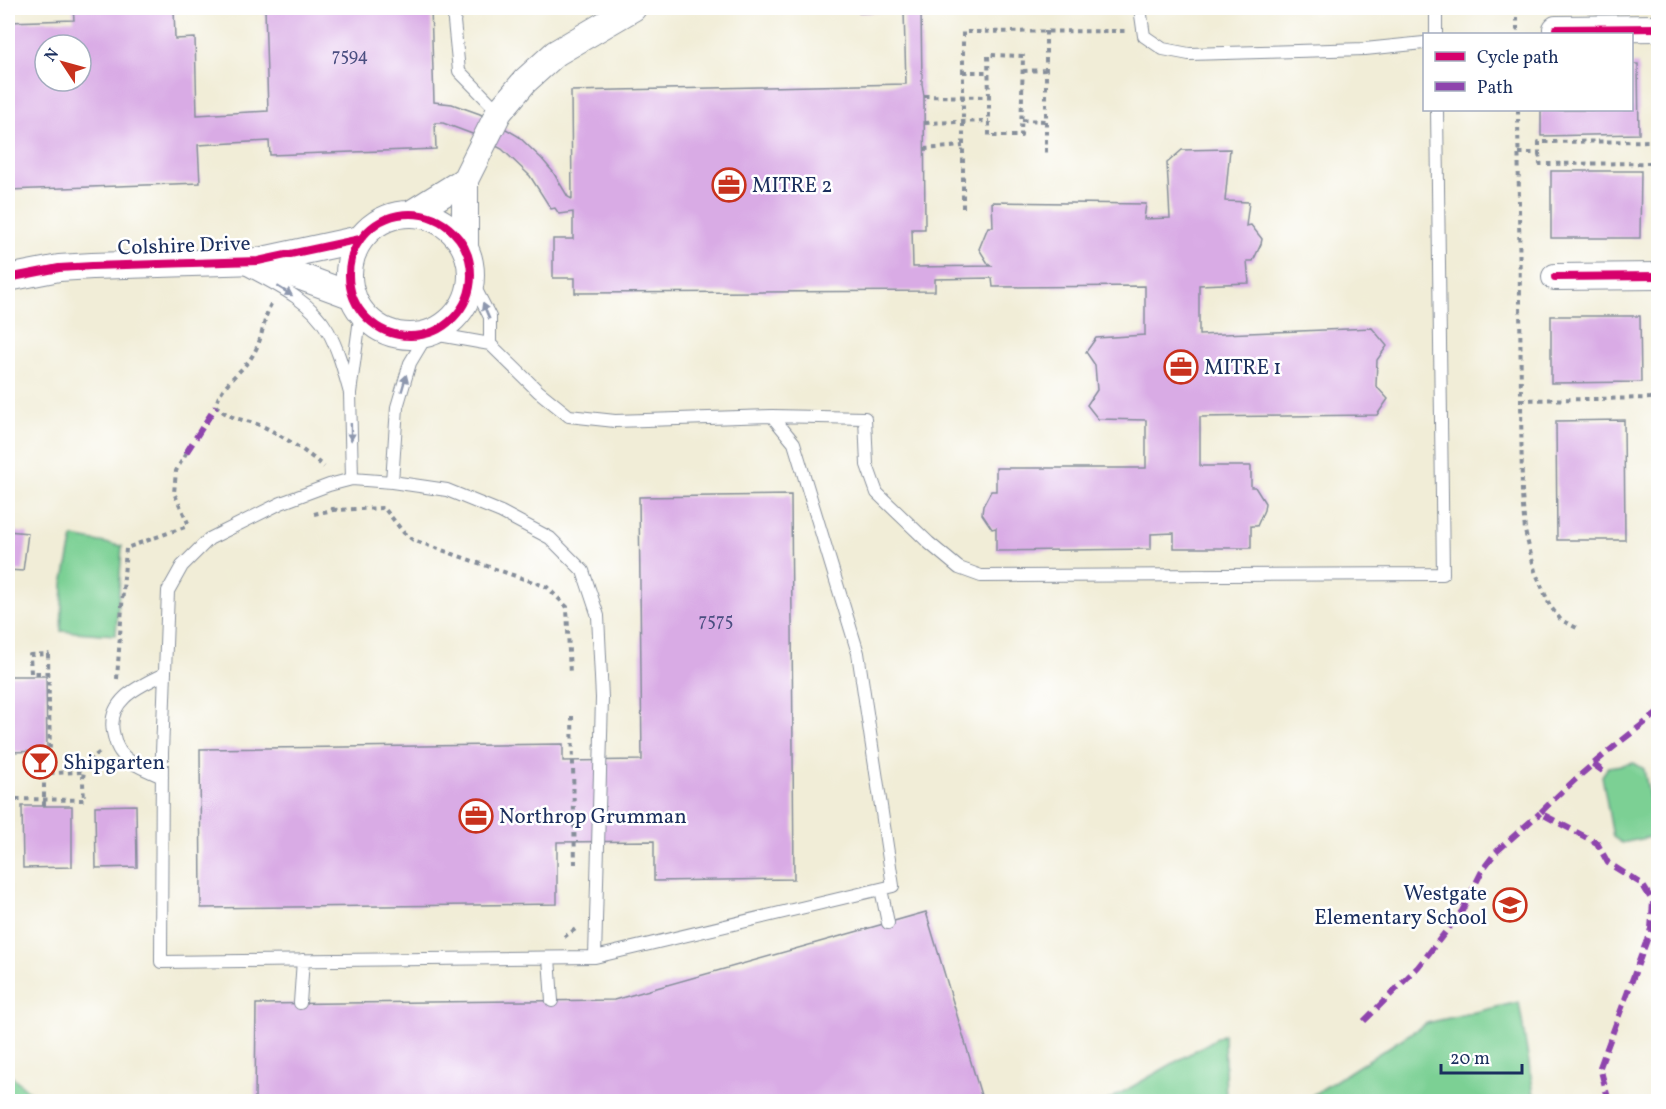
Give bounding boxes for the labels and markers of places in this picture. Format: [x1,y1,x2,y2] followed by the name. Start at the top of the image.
[711,167,747,203] office icon: MITRE 2
[752,172,833,201] place label: MITRE 2
[1163,349,1199,385] office icon: MITRE 1
[1204,354,1282,383] place label: MITRE 1
[22,744,58,780] bar icon: Shipgarten
[63,749,165,778] place label: Shipgarten
[458,798,494,834] office icon: Northrop Grumman
[499,803,687,832] place label: Northrop Grumman
[1314,880,1487,933] place label: Westgate Elementary School
[1492,887,1528,923] school or university icon: Westgate Elementary School

